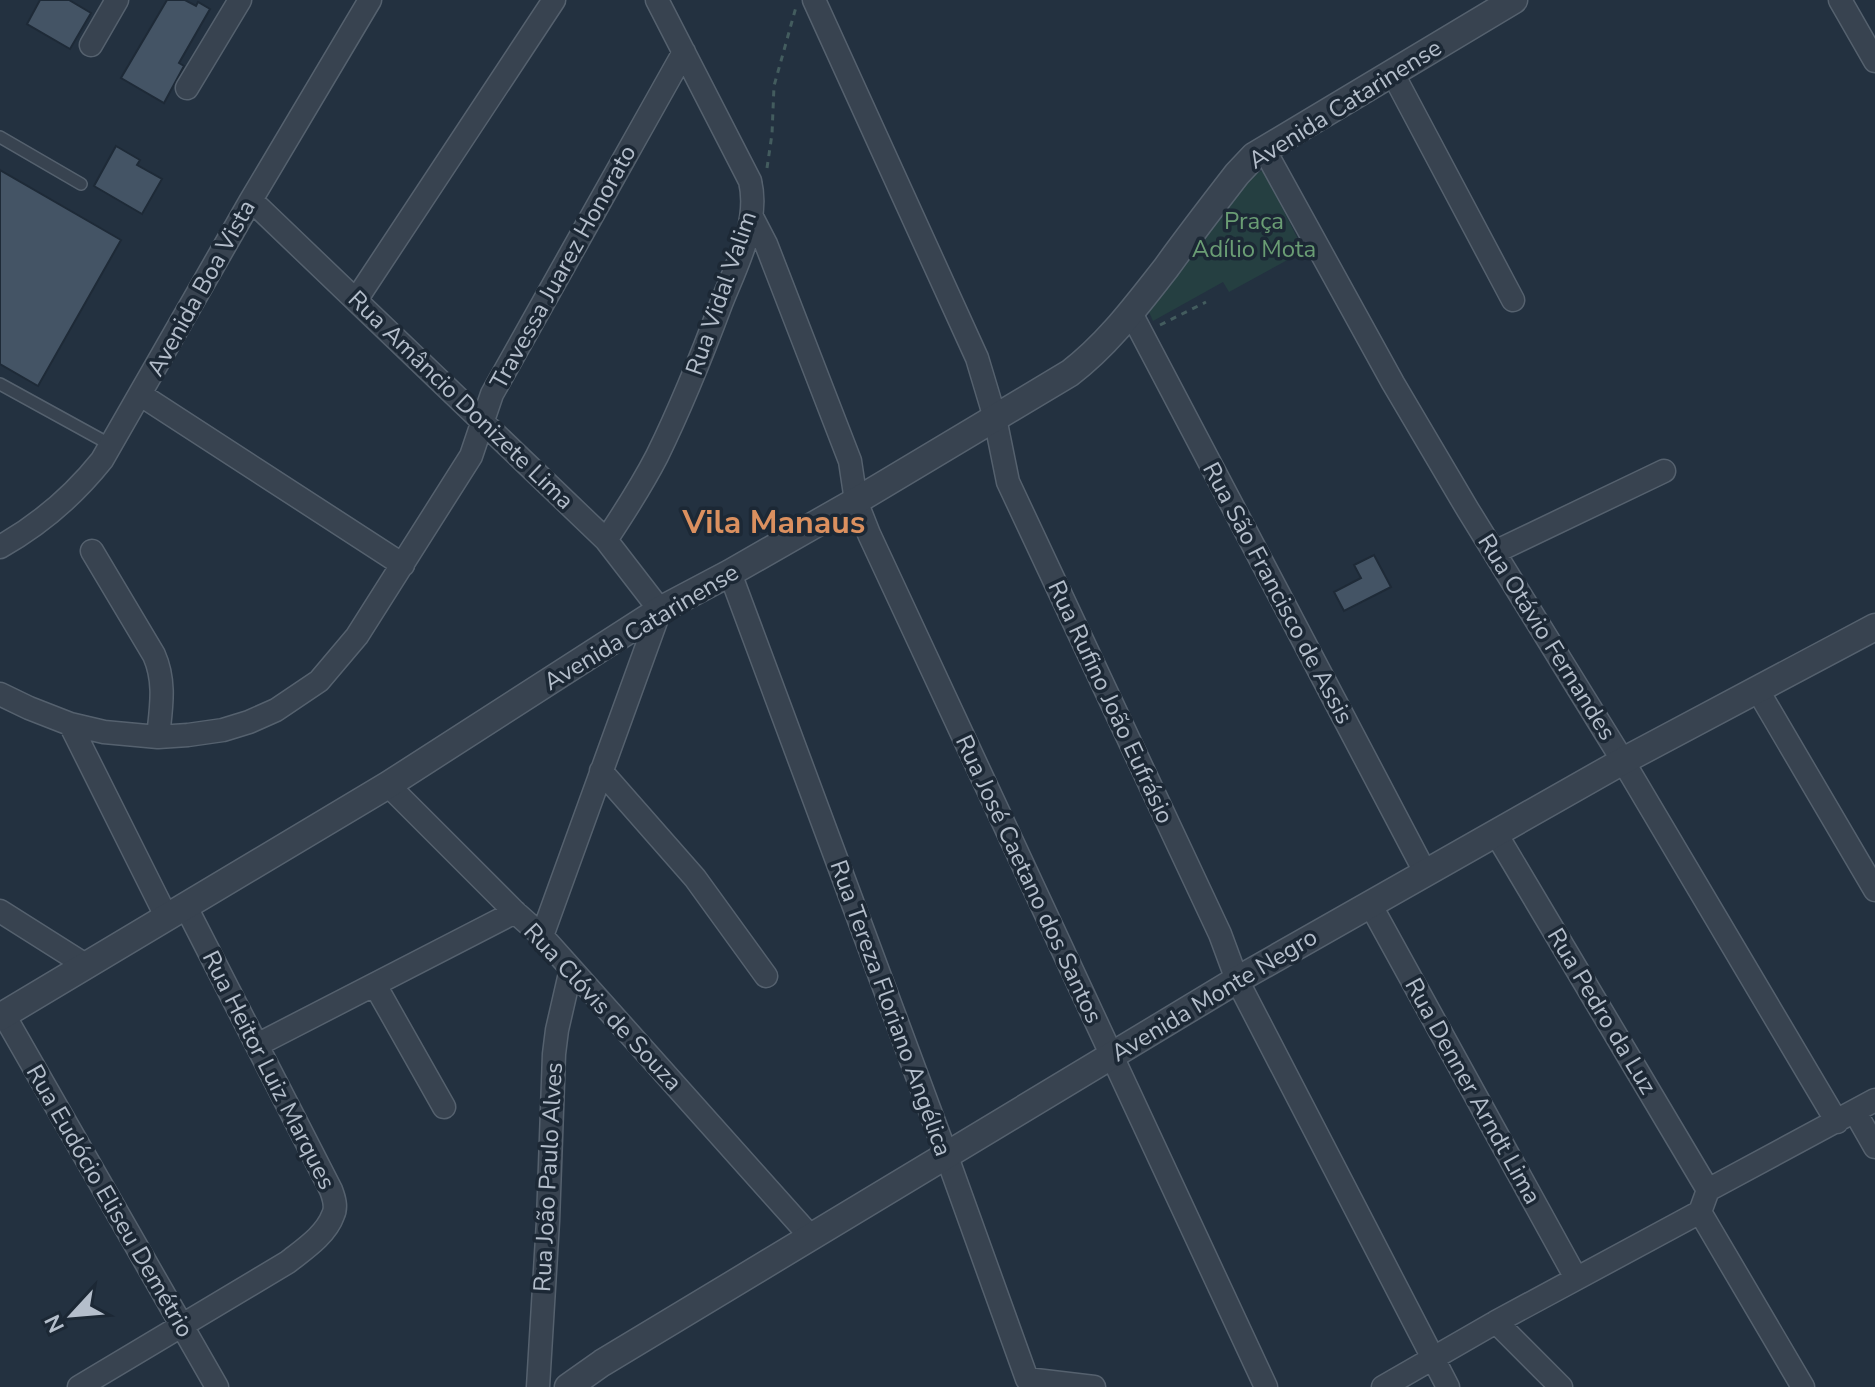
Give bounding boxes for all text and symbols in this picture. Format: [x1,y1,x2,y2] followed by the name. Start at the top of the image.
[1242,32,1448,176] street label: Avenida Catarinense
[482,139,644,395] street label: Travessa Juarez Honorato
[139,194,263,382] street label: Avenida Boa Vista
[1192,205,1316,265] park label: Praça Adílio Mota
[678,207,764,379] street label: Rua Vidal Valim
[341,284,581,516] street label: Rua Amâncio Donizete Lima
[1195,456,1361,730] street label: Rua São Francisco de Assis
[682,501,865,544] district label: Vila Manaus
[1470,528,1624,746] street label: Rua Otávio Fernandes
[538,556,744,698] street label: Avenida Catarinense
[1041,575,1181,829] street label: Rua Rufino João Eufrásio
[948,730,1110,1028] street label: Rua José Caetano dos Santos
[822,856,960,1160] street label: Rua Tereza Floriano Angélica
[517,916,689,1098] street label: Rua Clóvis de Souza
[1105,921,1323,1069] street label: Avenida Monte Negro
[1540,922,1664,1100] street label: Rua Pedro da Luz
[195,945,343,1195] street label: Rua Heitor Luiz Marques
[1397,972,1549,1210] street label: Rua Denner Arndt Lima
[19,1059,201,1343] street label: Rua Eudócio Eliseu Demétrio
[526,1061,570,1293] street label: Rua João Paulo Alves
[32,1275,112,1355] north arrow
[38,1309,72,1337] text: N

